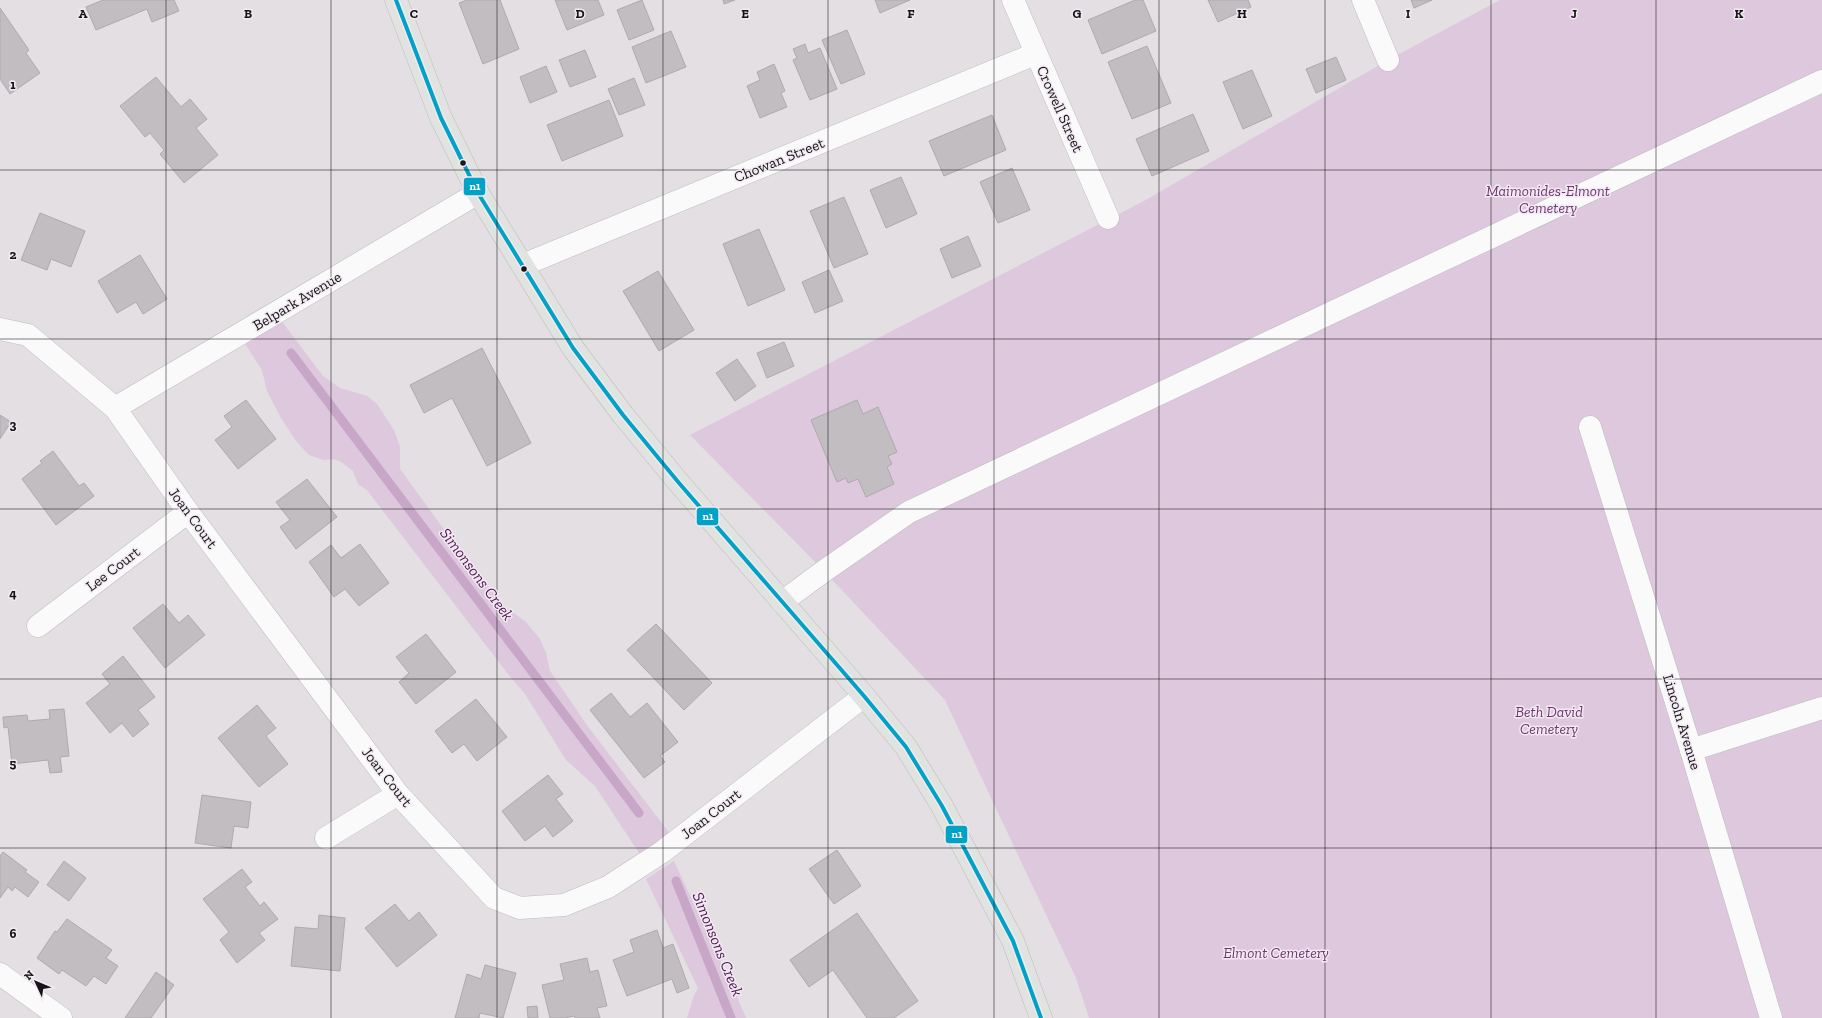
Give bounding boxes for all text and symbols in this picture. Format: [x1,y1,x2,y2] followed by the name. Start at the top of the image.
[79,6,88,21] text: A
[244,6,252,21] text: B
[410,6,418,21] text: C
[575,6,585,21] text: D
[741,6,749,21] text: E
[907,6,915,21] text: F
[1073,6,1082,21] text: G
[1237,6,1247,21] text: H
[1406,6,1411,21] text: I
[1571,6,1577,21] text: J
[1735,6,1744,21] text: K
[1033,63,1087,155] street label: Crowell Street
[10,77,16,92] text: 1
[731,134,827,186] street label: Chowan Street
[458,158,468,168] unlabelled marker
[463,177,486,196] line badge: n1
[470,180,481,193] text: n1
[1486,182,1610,217] park label: Maimonides-Elmont Cemetery
[10,247,17,262] text: 2
[519,264,529,274] unlabelled marker
[249,268,345,334] street label: Belpark Avenue
[10,417,17,432] text: 3
[165,484,221,552] street label: Joan Court
[696,507,719,526] line badge: n1
[703,510,714,523] text: n1
[436,524,518,624] water label: Simonsons Creek
[82,542,144,595] street label: Lee Court
[9,586,17,601] text: 4
[1659,672,1705,772] street label: Lincoln Avenue
[1515,703,1583,738] park label: Beth David Cemetery
[358,743,416,811] street label: Joan Court
[10,756,17,771] text: 5
[677,785,745,843] street label: Joan Court
[945,825,968,844] line badge: n1
[952,828,963,841] text: n1
[688,889,748,999] water label: Simonsons Creek
[10,926,17,941] text: 6
[1223,944,1329,962] park label: Elmont Cemetery
[16,962,56,1002] north arrow
[22,967,37,983] text: N

